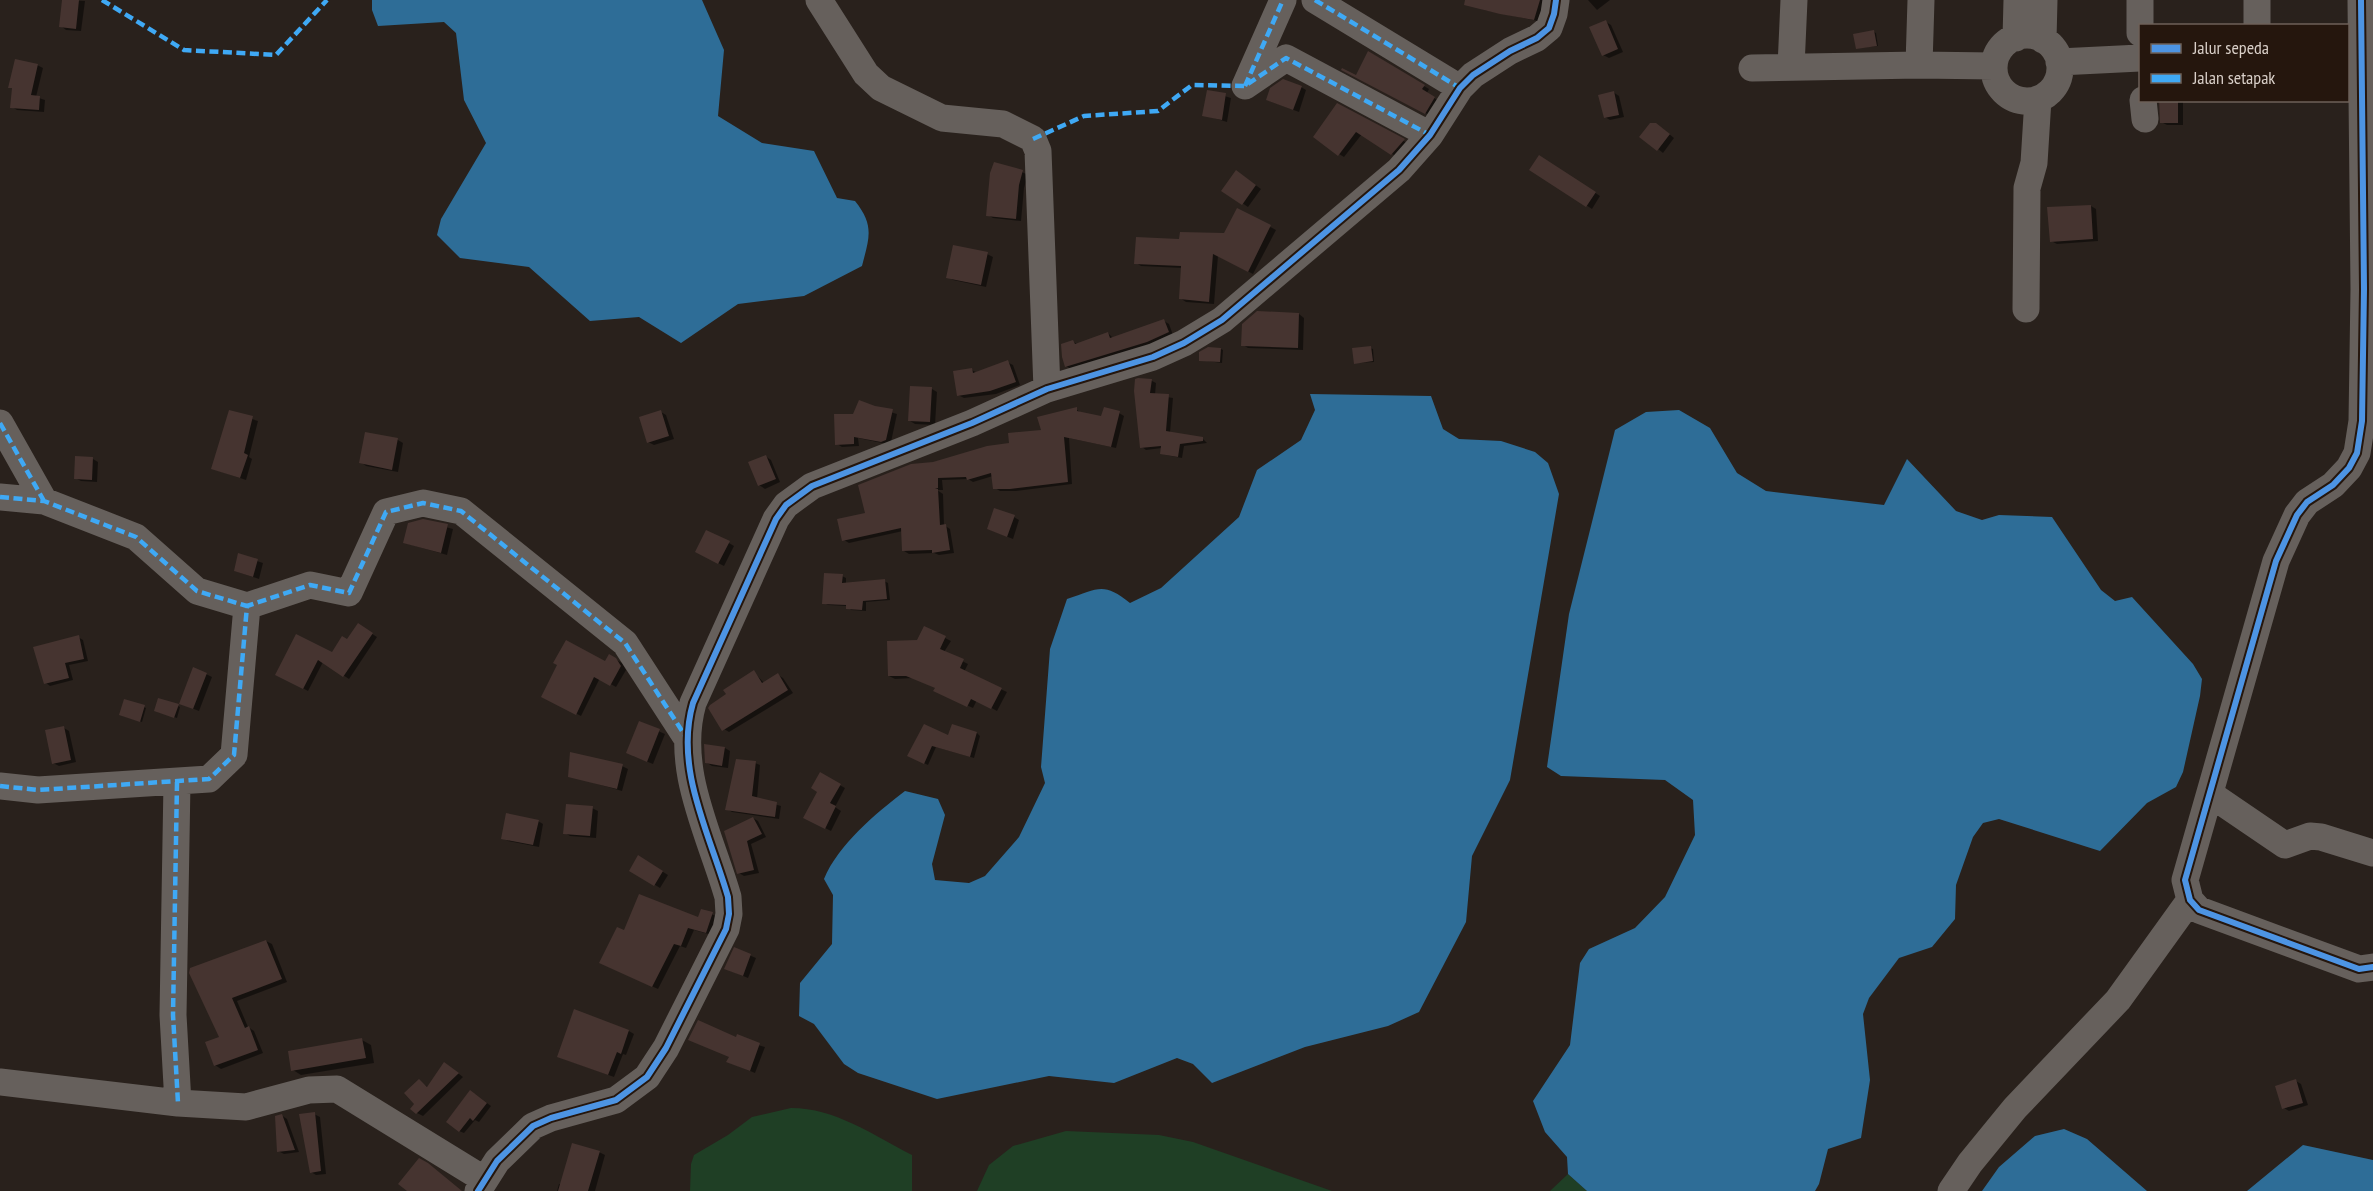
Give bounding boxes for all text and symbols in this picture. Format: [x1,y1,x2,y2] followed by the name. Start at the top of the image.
[2139,24,2349,102] legend
[2192,36,2269,59] text: Jalur sepeda
[2192,66,2275,89] text: Jalan setapak

